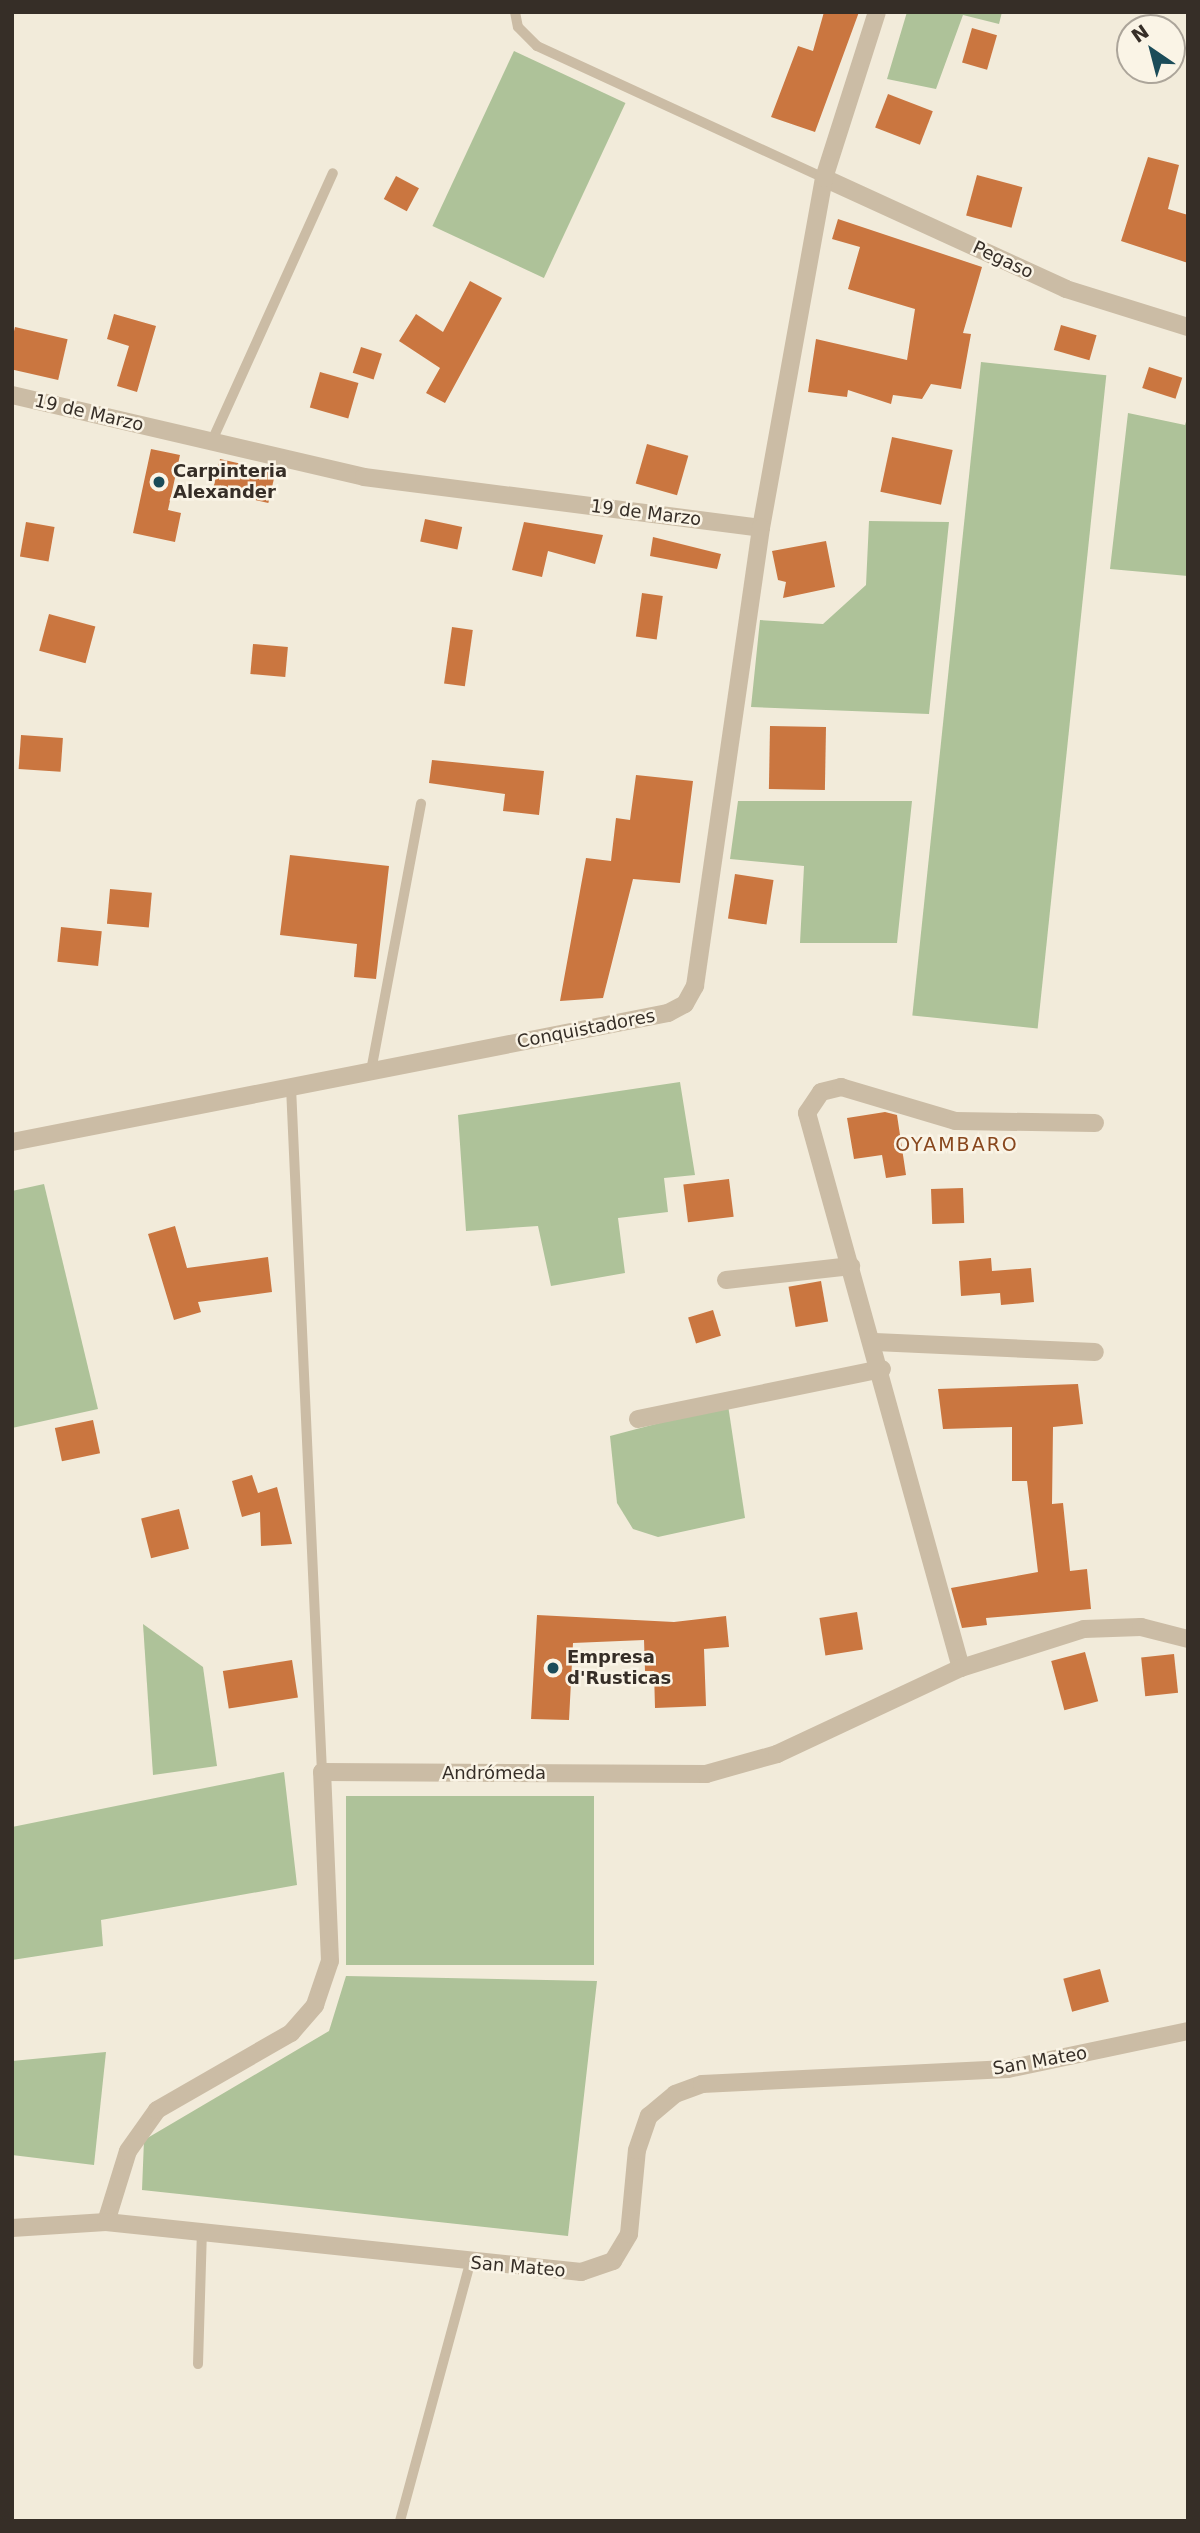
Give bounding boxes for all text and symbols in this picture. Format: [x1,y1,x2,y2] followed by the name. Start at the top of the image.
[1116,14,1186,84] north arrow
[1127,20,1153,47] text: N
[969,237,1037,283] street label: Pegaso
[32,390,146,436] street label: 19 de Marzo
[173,461,287,504] place label: Carpinteria Alexander
[151,474,167,490] marker: Carpinteria Alexander
[589,496,703,530] street label: 19 de Marzo
[515,1005,657,1053] street label: Conquistadores
[896,1134,1018,1156] district label: OYAMBARO
[567,1647,671,1690] place label: Empresa d'Rusticas
[545,1660,561,1676] marker: Empresa d'Rusticas
[442,1762,546,1784] street label: Andrómeda
[991,2042,1089,2080] street label: San Mateo
[470,2252,566,2282] street label: San Mateo

